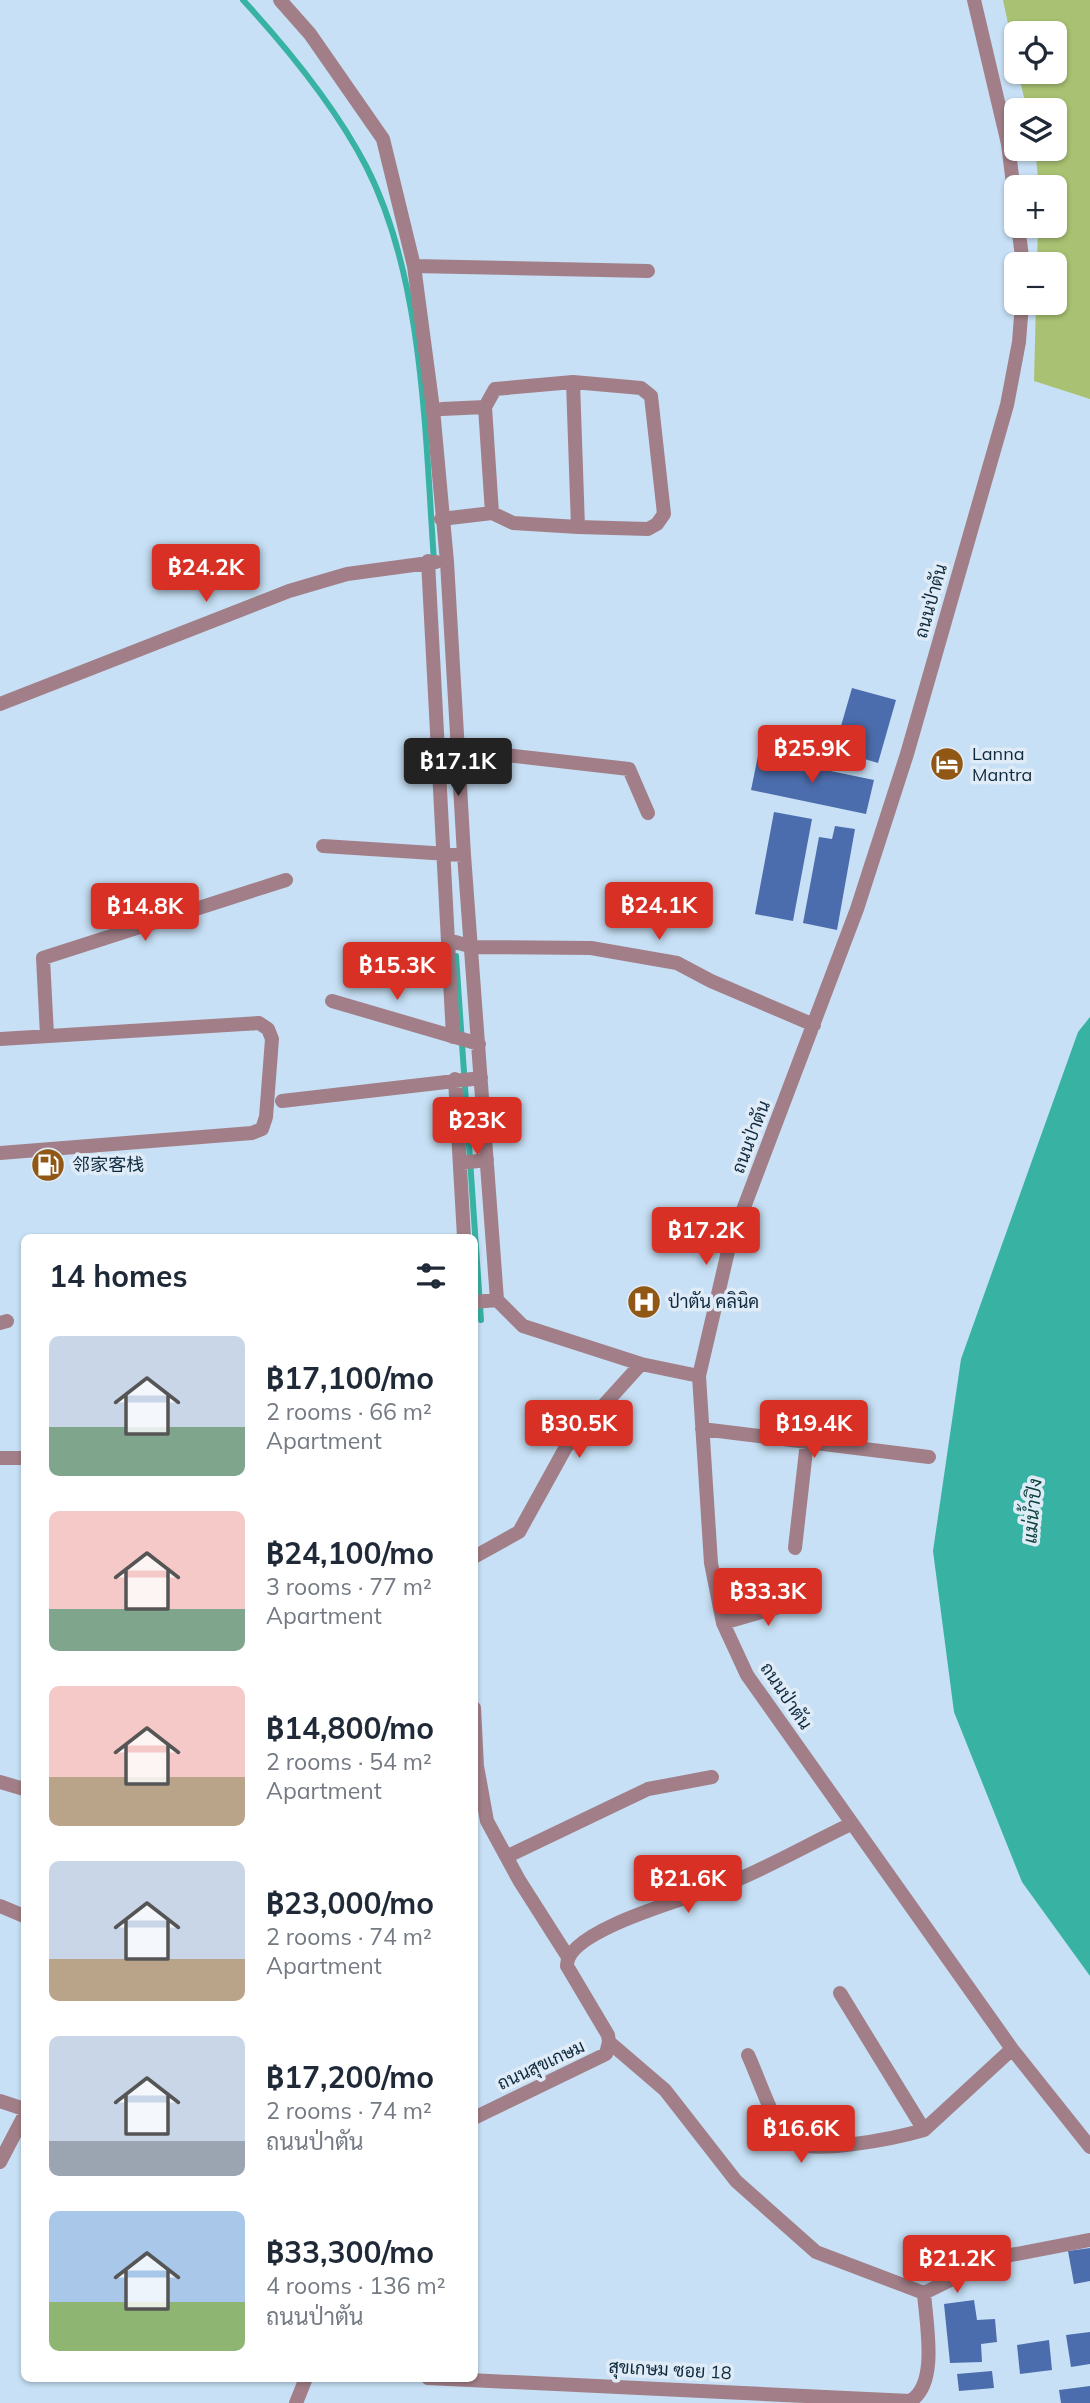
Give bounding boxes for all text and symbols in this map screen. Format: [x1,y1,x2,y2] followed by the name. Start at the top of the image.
[1004,21,1067,315] map controls
[1004,21,1067,84] button: locate
[1004,98,1067,161] button: layers
[1004,175,1067,238] button: +
[1004,252,1067,315] button: −
[149,544,263,604] pin: ฿24.2K
[168,552,244,581] text: ฿24.2K
[909,561,952,641] street label: ถนนป่าตัน
[755,726,869,785] pin: ฿25.9K
[774,733,850,762] text: ฿25.9K
[401,738,515,798] pin: ฿17.1K
[972,742,1032,786] place label: Lanna Mantra
[928,745,966,783] hotel icon: Lanna Mantra
[420,746,496,775] text: ฿17.1K
[602,883,716,942] pin: ฿24.1K
[88,884,202,943] pin: ฿14.8K
[621,890,697,919] text: ฿24.1K
[107,891,183,920] text: ฿14.8K
[340,942,454,1002] pin: ฿15.3K
[359,950,435,979] text: ฿15.3K
[726,1097,775,1177] street label: ถนนป่าตัน
[436,1098,518,1157] pin: ฿23K
[449,1105,505,1134] text: ฿23K
[29,1146,67,1184] fuel station icon: 邻家客栈
[72,1153,144,1176] place label: 邻家客栈
[649,1208,763,1267] pin: ฿17.2K
[668,1215,744,1244] text: ฿17.2K
[49,1257,188,1295] text: 14 homes
[412,1257,450,1295] icon: filters
[625,1283,663,1321] hospital icon: ป่าตัน คลินิค
[668,1290,759,1313] place label: ป่าตัน คลินิค
[266,1359,434,1397] text: ฿17,100/mo
[105,1364,189,1448] icon: home
[266,1397,432,1426] text: 2 rooms · 66 m²
[522,1400,636,1460] pin: ฿30.5K
[757,1400,871,1460] pin: ฿19.4K
[541,1408,617,1437] text: ฿30.5K
[776,1408,852,1437] text: ฿19.4K
[266,1426,382,1455] text: Apartment
[1014,1477,1047,1544] water label: แม่น้ำปิง
[266,1534,434,1572] text: ฿24,100/mo
[105,1539,189,1623] icon: home
[711,1568,825,1628] pin: ฿33.3K
[266,1572,432,1601] text: 3 rooms · 77 m²
[730,1576,806,1605] text: ฿33.3K
[266,1601,382,1630] text: Apartment
[756,1658,817,1734] street label: ถนนป่าตัน
[266,1709,434,1747] text: ฿14,800/mo
[105,1714,189,1798] icon: home
[266,1747,432,1776] text: 2 rooms · 54 m²
[266,1776,382,1805] text: Apartment
[631,1856,745,1915] pin: ฿21.6K
[650,1863,726,1892] text: ฿21.6K
[266,1884,434,1922] text: ฿23,000/mo
[105,1889,189,1973] icon: home
[266,1922,432,1951] text: 2 rooms · 74 m²
[266,1951,382,1980] text: Apartment
[493,2034,589,2096] street label: ถนนสุขเกษม
[266,2058,434,2096] text: ฿17,200/mo
[105,2064,189,2148] icon: home
[266,2096,432,2125] text: 2 rooms · 74 m²
[744,2106,858,2165] pin: ฿16.6K
[763,2113,839,2142] text: ฿16.6K
[266,2127,364,2156] text: ถนนป่าตัน
[266,2233,434,2271] text: ฿33,300/mo
[900,2236,1014,2295] pin: ฿21.2K
[105,2239,189,2323] icon: home
[919,2243,995,2272] text: ฿21.2K
[266,2271,446,2300] text: 4 rooms · 136 m²
[266,2302,364,2331] text: ถนนป่าตัน
[608,2355,732,2385] street label: สุขเกษม ซอย 18

